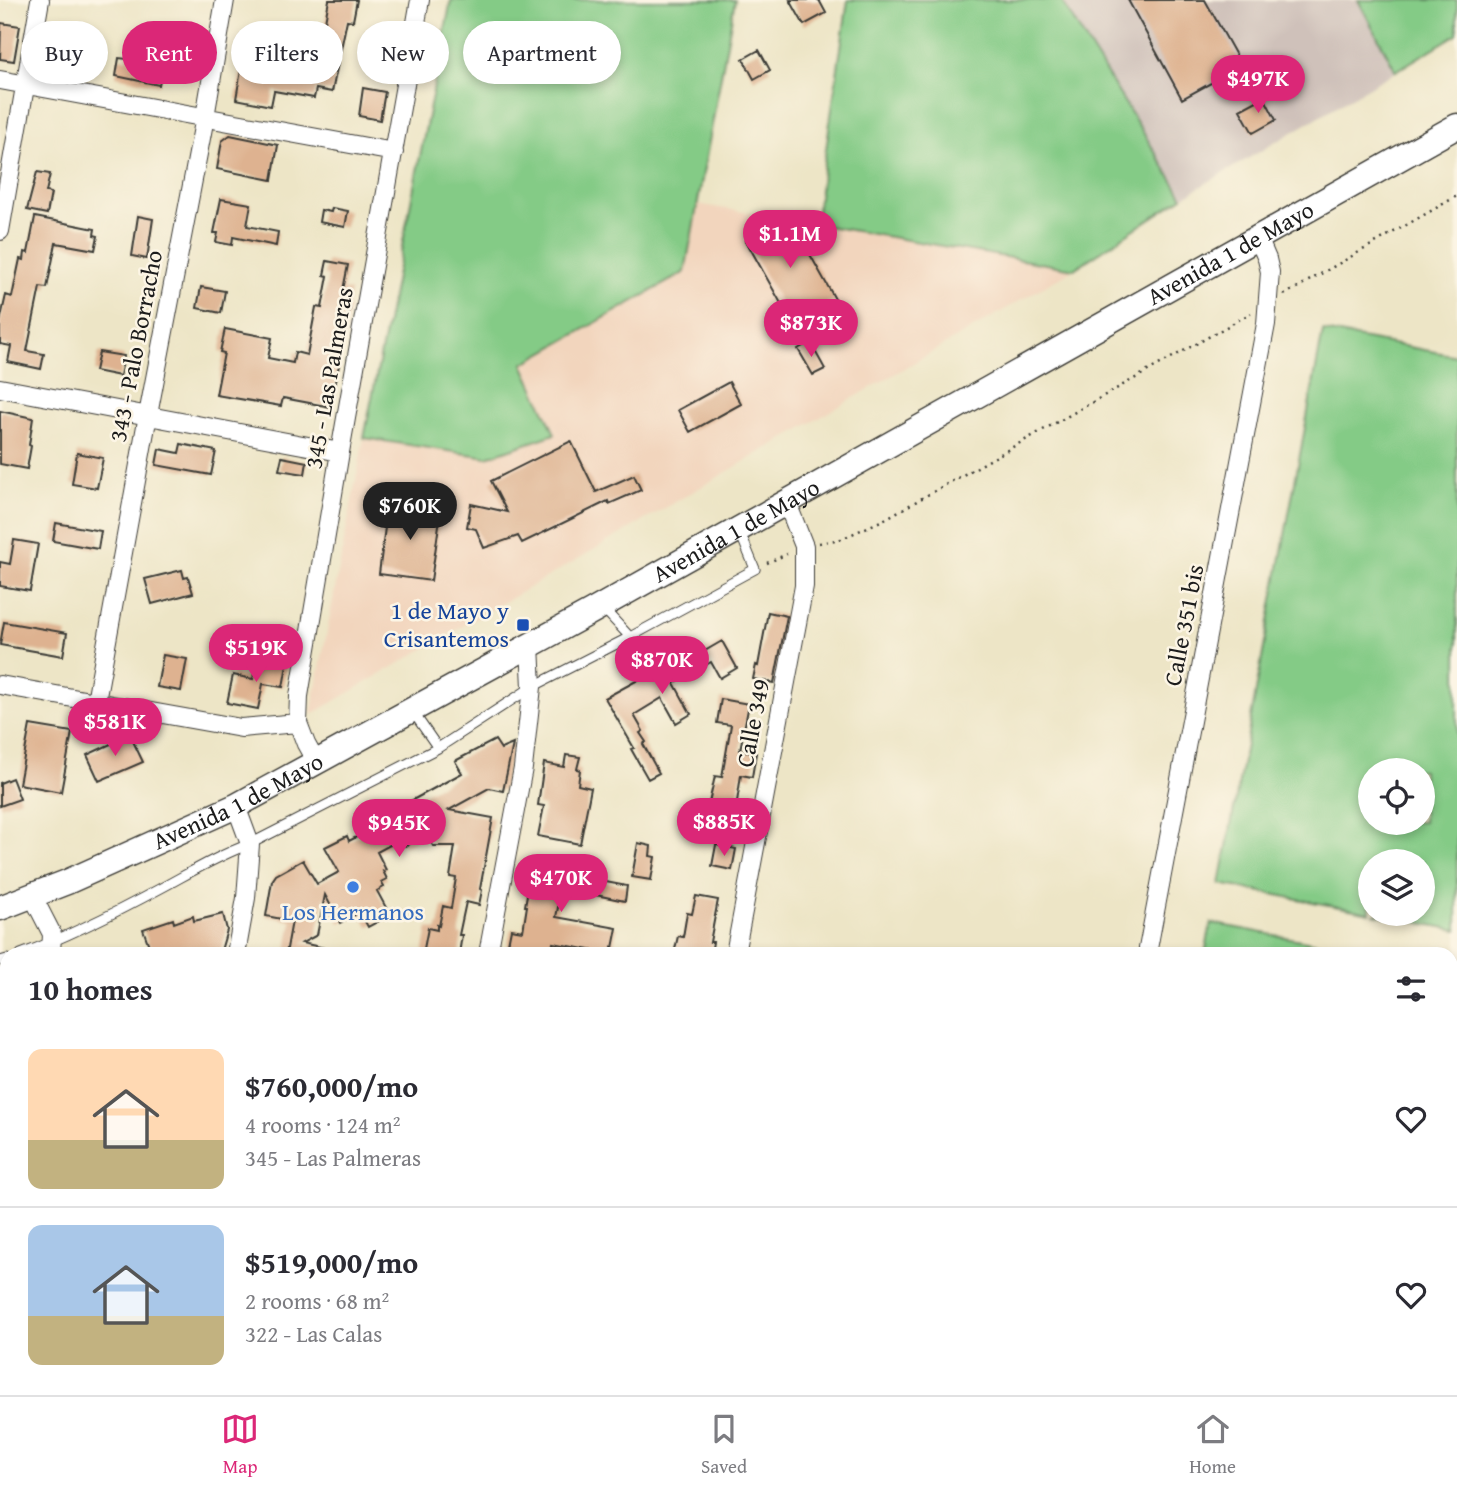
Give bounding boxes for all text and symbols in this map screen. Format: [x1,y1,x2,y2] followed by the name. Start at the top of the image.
[21,21,108,84] chip: Buy
[122,21,217,84] chip: Rent
[231,21,343,84] chip: Filters
[357,21,449,84] chip: New
[463,21,621,84] chip: Apartment
[1209,55,1307,115] pin: $497K
[1227,61,1289,94] text: $497K
[1140,192,1320,314] street label: Avenida 1 de Mayo
[741,210,839,270] pin: $1.1M
[759,216,821,249] text: $1.1M
[100,247,171,445] street label: 343 - Palo Borracho
[295,284,362,471] street label: 345 - Las Palmeras
[762,300,860,359] pin: $873K
[780,305,842,338] text: $873K
[646,469,826,591] street label: Avenida 1 de Mayo
[361,482,459,542] pin: $760K
[379,488,441,521] text: $760K
[1155,561,1212,689] street label: Calle 351 bis
[384,593,509,656] place label: 1 de Mayo y Crisantemos
[515,617,531,633] marker: 1 de Mayo y Crisantemos
[207,624,305,684] pin: $519K
[225,630,287,663] text: $519K
[613,636,711,696] pin: $870K
[631,642,693,675] text: $870K
[727,676,778,770] street label: Calle 349
[66,698,164,758] pin: $581K
[84,704,146,737] text: $581K
[147,744,329,858] street label: Avenida 1 de Mayo
[1358,758,1435,926] map controls
[1358,758,1435,835] button: locate
[675,798,773,858] pin: $885K
[350,800,448,859] pin: $945K
[693,804,755,837] text: $885K
[368,805,430,838] text: $945K
[1358,849,1435,926] button: layers
[512,855,610,914] pin: $470K
[530,860,592,893] text: $470K
[345,879,361,895] marker: Los Hermanos
[282,894,424,929] place label: Los Hermanos
[28,967,153,1011] text: 10 homes
[1392,970,1430,1008] icon: filters
[245,1064,418,1108] text: $760,000/mo
[84,1077,168,1161] icon: home
[1392,1100,1430,1138] icon: heart
[245,1108,400,1141] text: 4 rooms · 124 m²
[245,1141,421,1174] text: 345 - Las Palmeras
[245,1240,418,1284] text: $519,000/mo
[84,1253,168,1337] icon: home
[1392,1276,1430,1314] icon: heart
[245,1284,389,1317] text: 2 rooms · 68 m²
[245,1317,382,1350] text: 322 - Las Calas
[221,1410,259,1480] tab: Map
[701,1410,747,1480] tab: Saved
[1189,1410,1236,1480] tab: Home

